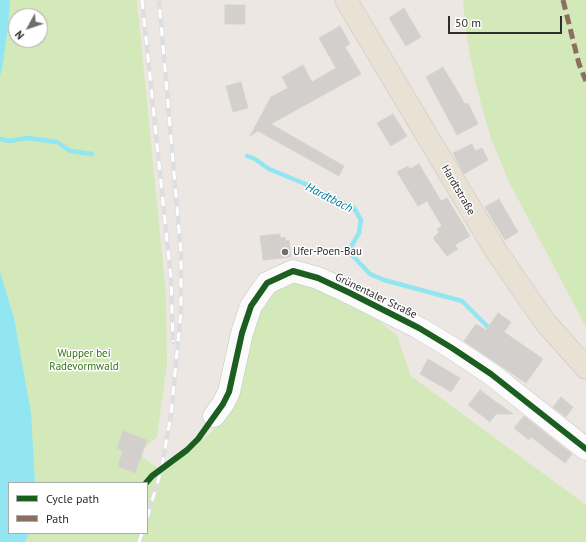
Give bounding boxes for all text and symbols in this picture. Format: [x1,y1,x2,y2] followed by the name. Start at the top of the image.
[8,8,48,48] north arrow
[450,8,564,34] scale bar
[455,15,481,30] text: 50 m
[12,28,27,42] text: N
[438,162,478,218] street label: Hardtstraße
[303,180,355,216] water label: Hardtbach
[293,245,362,259] place label: Ufer-Poen-Bau
[280,247,290,257] marker: Ufer-Poen-Bau
[333,270,419,322] street label: Grünentaler Straße
[49,347,119,373] park label: Wupper bei Radevormwald
[8,482,148,534] legend
[46,491,99,506] text: Cycle path
[46,511,69,526] text: Path

